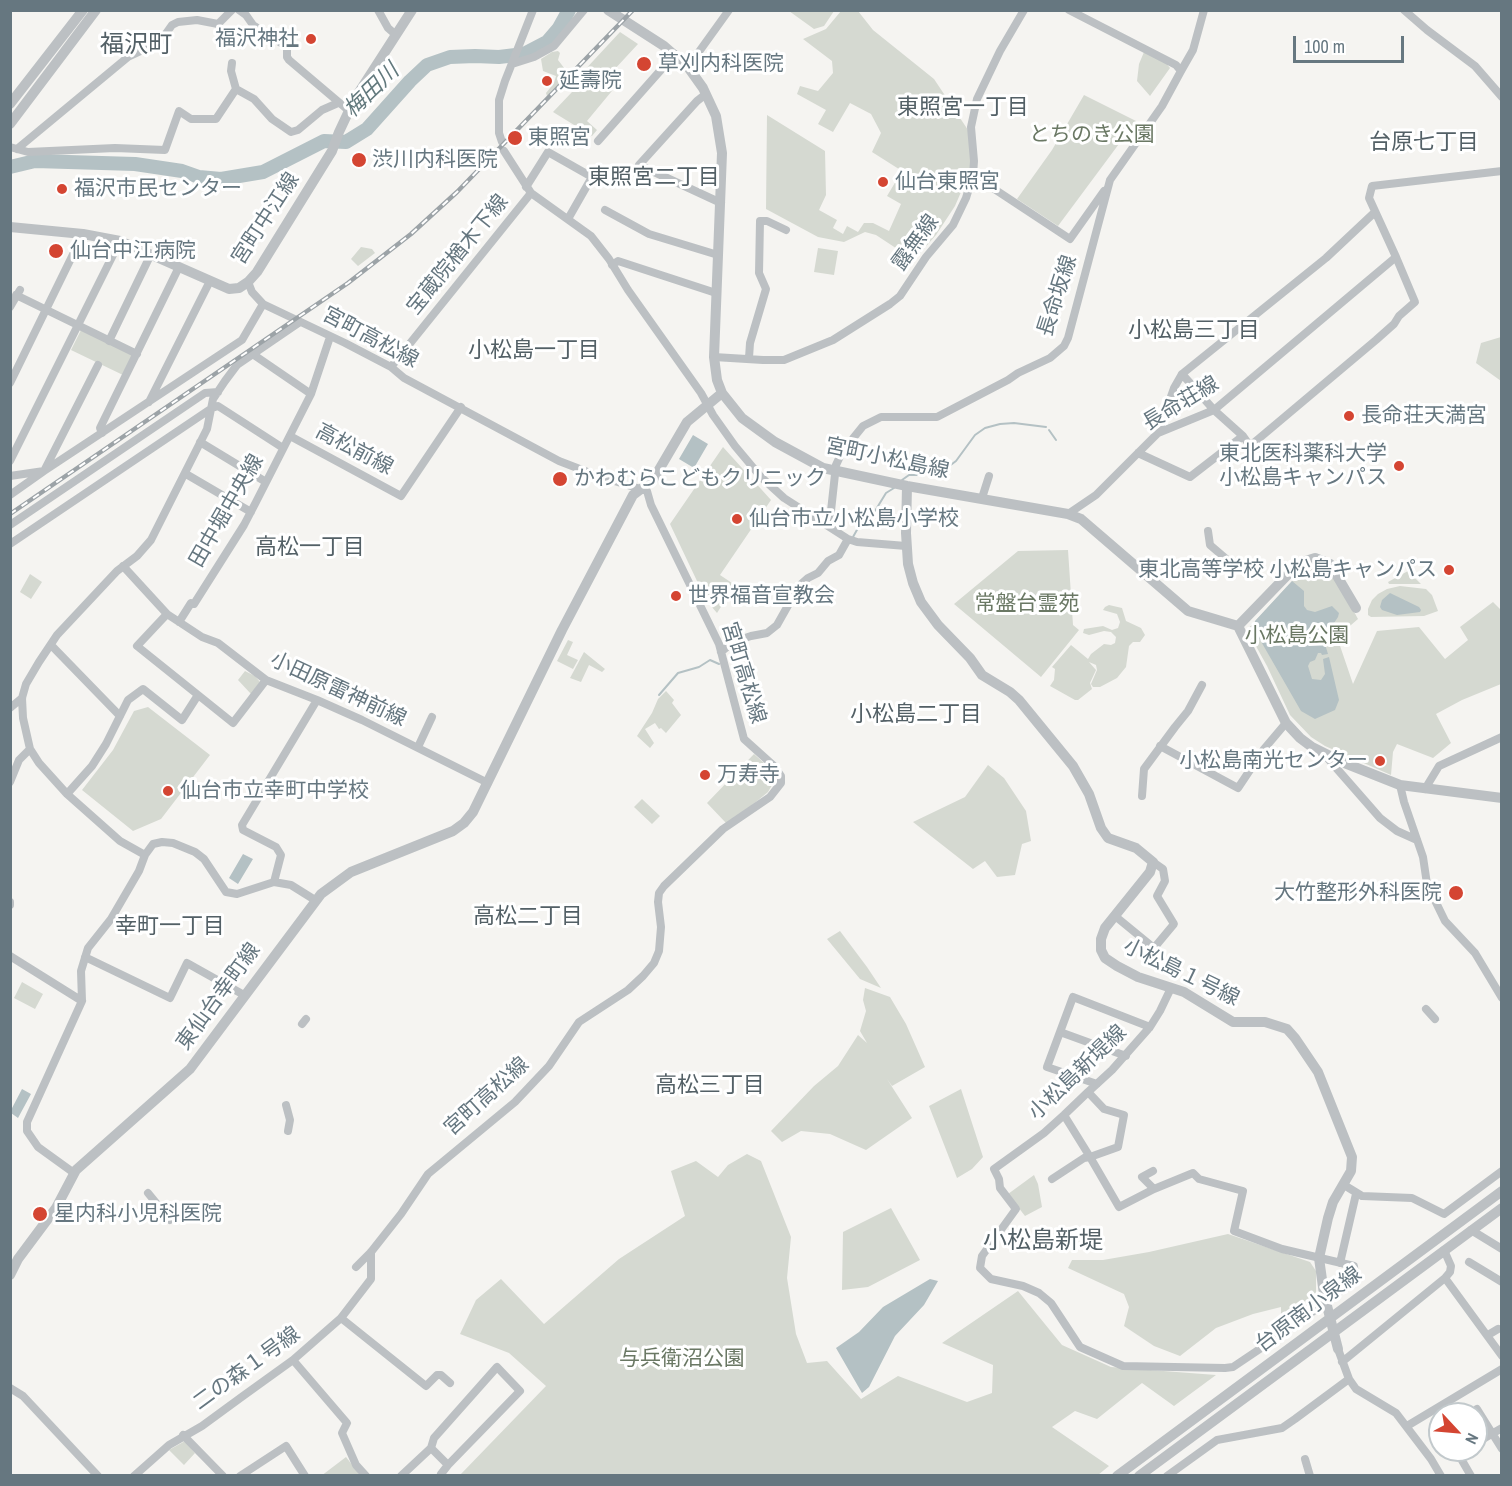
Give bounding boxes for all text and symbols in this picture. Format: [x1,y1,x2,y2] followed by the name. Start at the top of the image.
[1296,24,1407,62] scale bar
[215,26,299,52] place label: 福沢神社
[100,32,172,60] district label: 福沢町
[304,32,318,46] marker: 福沢神社
[1304,34,1345,59] text: 100 m
[658,51,784,77] place label: 草刈内科医院
[635,55,653,73] marker: 草刈内科医院
[339,59,405,123] water label: 梅田川
[559,68,622,94] place label: 延壽院
[540,74,554,88] marker: 延壽院
[897,95,1029,121] district label: 東照宮一丁目
[1029,122,1155,148] park label: とちのき公園
[528,125,591,151] place label: 東照宮
[506,129,524,147] marker: 東照宮
[1369,130,1479,156] district label: 台原七丁目
[372,147,498,173] place label: 渋川内科医院
[350,151,368,169] marker: 渋川内科医院
[588,165,720,191] district label: 東照宮二丁目
[227,168,305,270] street label: 宮町中江線
[895,169,1000,195] place label: 仙台東照宮
[876,175,890,189] marker: 仙台東照宮
[74,176,242,202] place label: 福沢市民センター
[55,182,69,196] marker: 福沢市民センター
[402,190,514,320] street label: 宝蔵院楢木下線
[887,210,945,276] street label: 露無線
[70,238,196,264] place label: 仙台中江病院
[47,242,65,260] marker: 仙台中江病院
[1033,252,1083,340] street label: 長命坂線
[318,302,422,374] street label: 宮町高松線
[1128,318,1260,344] district label: 小松島三丁目
[468,338,600,364] district label: 小松島一丁目
[1139,372,1223,436] street label: 長命荘線
[1361,403,1487,429] place label: 長命荘天満宮
[1342,409,1356,423] marker: 長命荘天満宮
[311,419,397,481] street label: 高松前線
[823,434,951,484] street label: 宮町小松島線
[1219,441,1387,491] place label: 東北医科薬科大学 小松島キャンパス
[185,450,269,572] street label: 田中堀中央線
[1392,459,1406,473] marker: 東北医科薬科大学 小松島キャンパス
[574,466,826,492] place label: かわむらこどもクリニック
[551,470,569,488] marker: かわむらこどもクリニック
[749,506,959,532] place label: 仙台市立小松島小学校
[730,512,744,526] marker: 仙台市立小松島小学校
[255,535,365,561] district label: 高松一丁目
[1138,557,1437,583] place label: 東北高等学校 小松島キャンパス
[1442,563,1456,577] marker: 東北高等学校 小松島キャンパス
[688,583,835,609] place label: 世界福音宣教会
[669,589,683,603] marker: 世界福音宣教会
[975,591,1079,617] park label: 常盤台霊苑
[716,619,770,727] street label: 宮町高松線
[1245,623,1349,649] park label: 小松島公園
[266,648,410,732] street label: 小田原雷神前線
[850,702,982,728] district label: 小松島二丁目
[1179,748,1368,774] place label: 小松島南光センター
[1373,754,1387,768] marker: 小松島南光センター
[717,762,780,788] place label: 万寿寺
[698,768,712,782] marker: 万寿寺
[180,778,369,804] place label: 仙台市立幸町中学校
[161,784,175,798] marker: 仙台市立幸町中学校
[1274,880,1442,906] place label: 大竹整形外科医院
[1447,884,1465,902] marker: 大竹整形外科医院
[473,904,583,930] district label: 高松二丁目
[115,914,225,940] district label: 幸町一丁目
[1119,934,1243,1012] street label: 小松島１号線
[172,939,266,1055] street label: 東仙台幸町線
[1024,1020,1132,1126] street label: 小松島新堤線
[440,1053,534,1141] street label: 宮町高松線
[655,1073,765,1099] district label: 高松三丁目
[54,1201,222,1227] place label: 星内科小児科医院
[31,1205,49,1223] marker: 星内科小児科医院
[983,1228,1103,1256] district label: 小松島新堤
[1251,1262,1367,1358] street label: 台原南小泉線
[189,1322,305,1416] street label: 二の森１号線
[619,1346,745,1372] park label: 与兵衛沼公園
[1428,1402,1488,1462] north arrow
[1460,1430,1484,1448] text: N

